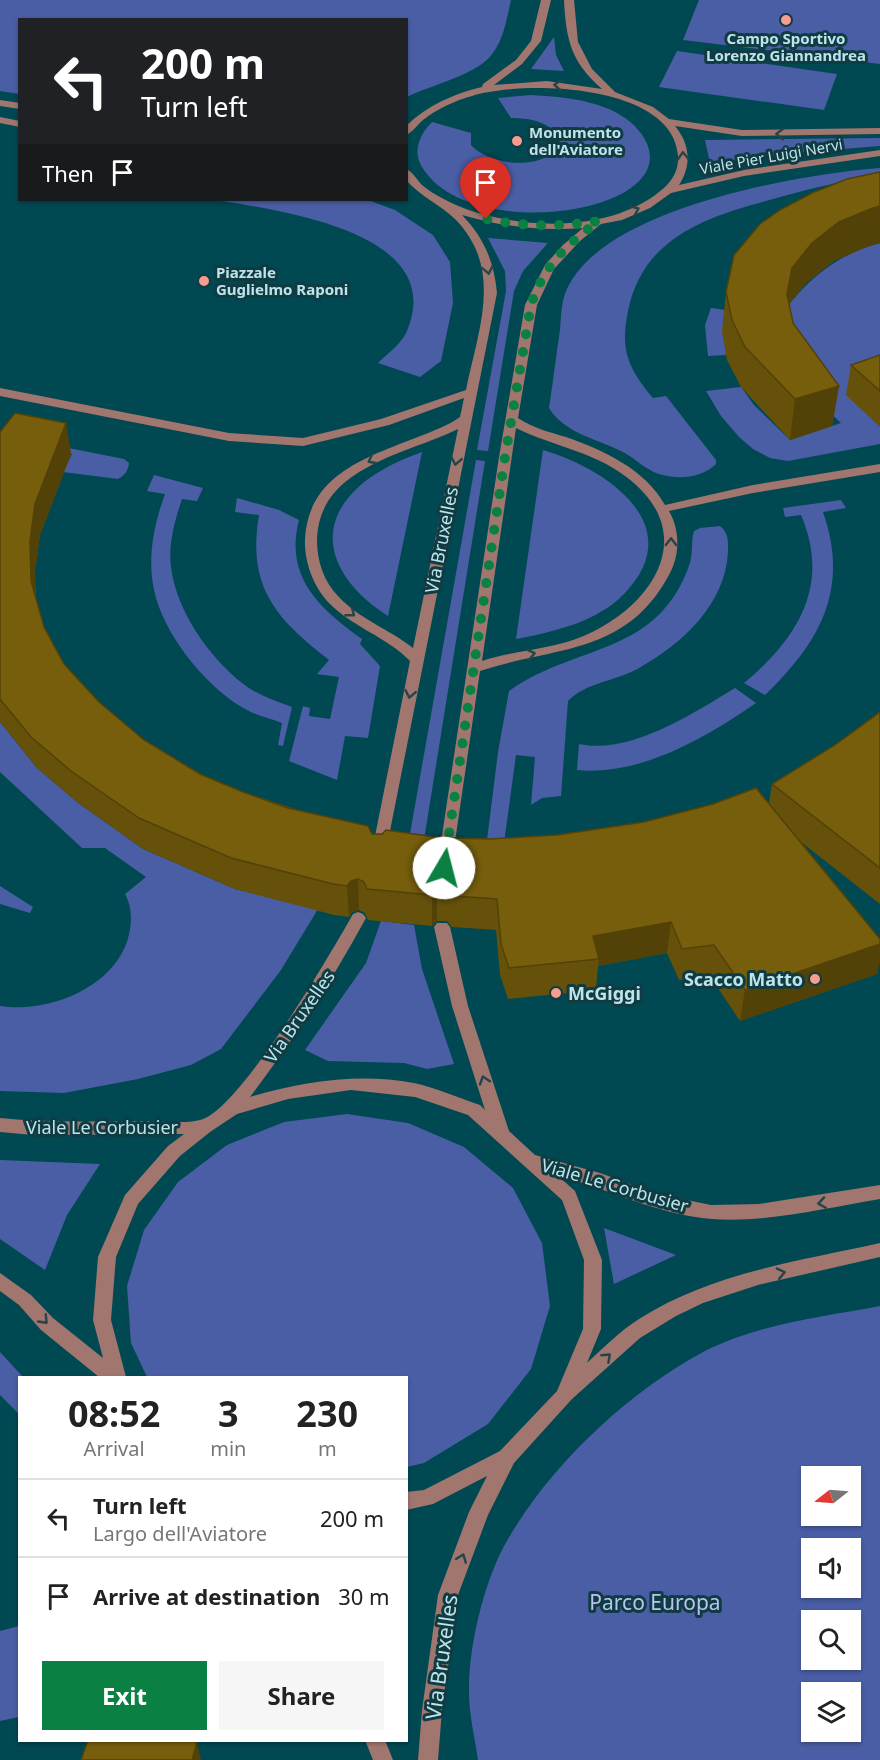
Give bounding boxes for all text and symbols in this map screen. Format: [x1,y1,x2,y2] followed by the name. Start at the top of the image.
[779,13,793,27] marker: Campo Sportivo Lorenzo Giannandrea
[706,28,866,65] place label: Campo Sportivo Lorenzo Giannandrea
[141,34,265,91] text: 200 m
[42,42,120,120] icon: left
[553,79,563,92] one-way arrow
[141,88,247,125] text: Turn left
[529,122,623,159] place label: Monumento dell'Aviatore
[775,128,784,140] one-way arrow
[510,134,524,148] marker: Monumento dell'Aviatore
[698,134,844,178] street label: Viale Pier Luigi Nervi
[677,151,689,160] one-way arrow
[106,156,139,189] icon: arrive
[460,157,511,219] pin
[42,158,94,188] text: Then
[469,166,502,199] icon: arrive
[629,205,640,217] one-way arrow
[216,262,348,299] place label: Piazzale Guglielmo Raponi
[481,265,494,275] one-way arrow
[197,274,211,288] marker: Piazzale Guglielmo Raponi
[368,453,379,464] one-way arrow
[450,456,463,466] one-way arrow
[419,485,463,595] street label: Via Bruxelles
[665,538,677,547] one-way arrow
[344,605,355,616] one-way arrow
[525,648,535,661] one-way arrow
[404,689,417,699] one-way arrow
[412,836,476,900] position arrow
[258,965,340,1067] street label: Via Bruxelles
[684,967,803,991] place label: Scacco Matto
[808,972,822,986] marker: Scacco Matto
[568,981,641,1005] place label: McGiggi
[549,986,563,1000] marker: McGiggi
[479,1075,491,1086] one-way arrow
[26,1115,179,1139] street label: Viale Le Corbusier
[539,1153,692,1218] street label: Viale Le Corbusier
[818,1196,827,1208] one-way arrow
[775,1268,785,1281] one-way arrow
[36,1312,47,1323] one-way arrow
[601,1353,611,1364] one-way arrow
[68,1389,160,1438] text: 08:52
[218,1389,239,1438] text: 3
[296,1389,358,1438] text: 230
[84,1435,145,1462] text: Arrival
[210,1435,246,1462] text: min
[318,1435,337,1462] text: m
[801,1466,861,1526] north arrow
[801,1466,861,1742] map controls
[93,1490,187,1520] text: Turn left
[42,1502,75,1535] icon: left
[320,1503,384,1533] text: 200 m
[93,1520,267,1547] text: Largo dell'Aviatore
[801,1538,861,1598] button: sound
[454,1553,467,1564] one-way arrow
[42,1580,75,1613] icon: arrive
[93,1581,320,1611] text: Arrive at destination
[338,1581,390,1611] text: 30 m
[589,1588,721,1616] park label: Parco Europa
[418,1593,464,1721] street label: Via Bruxelles
[801,1610,861,1670] button: search
[42,1661,207,1730] button: Exit
[219,1661,384,1730] button: Share
[801,1682,861,1742] button: layers

